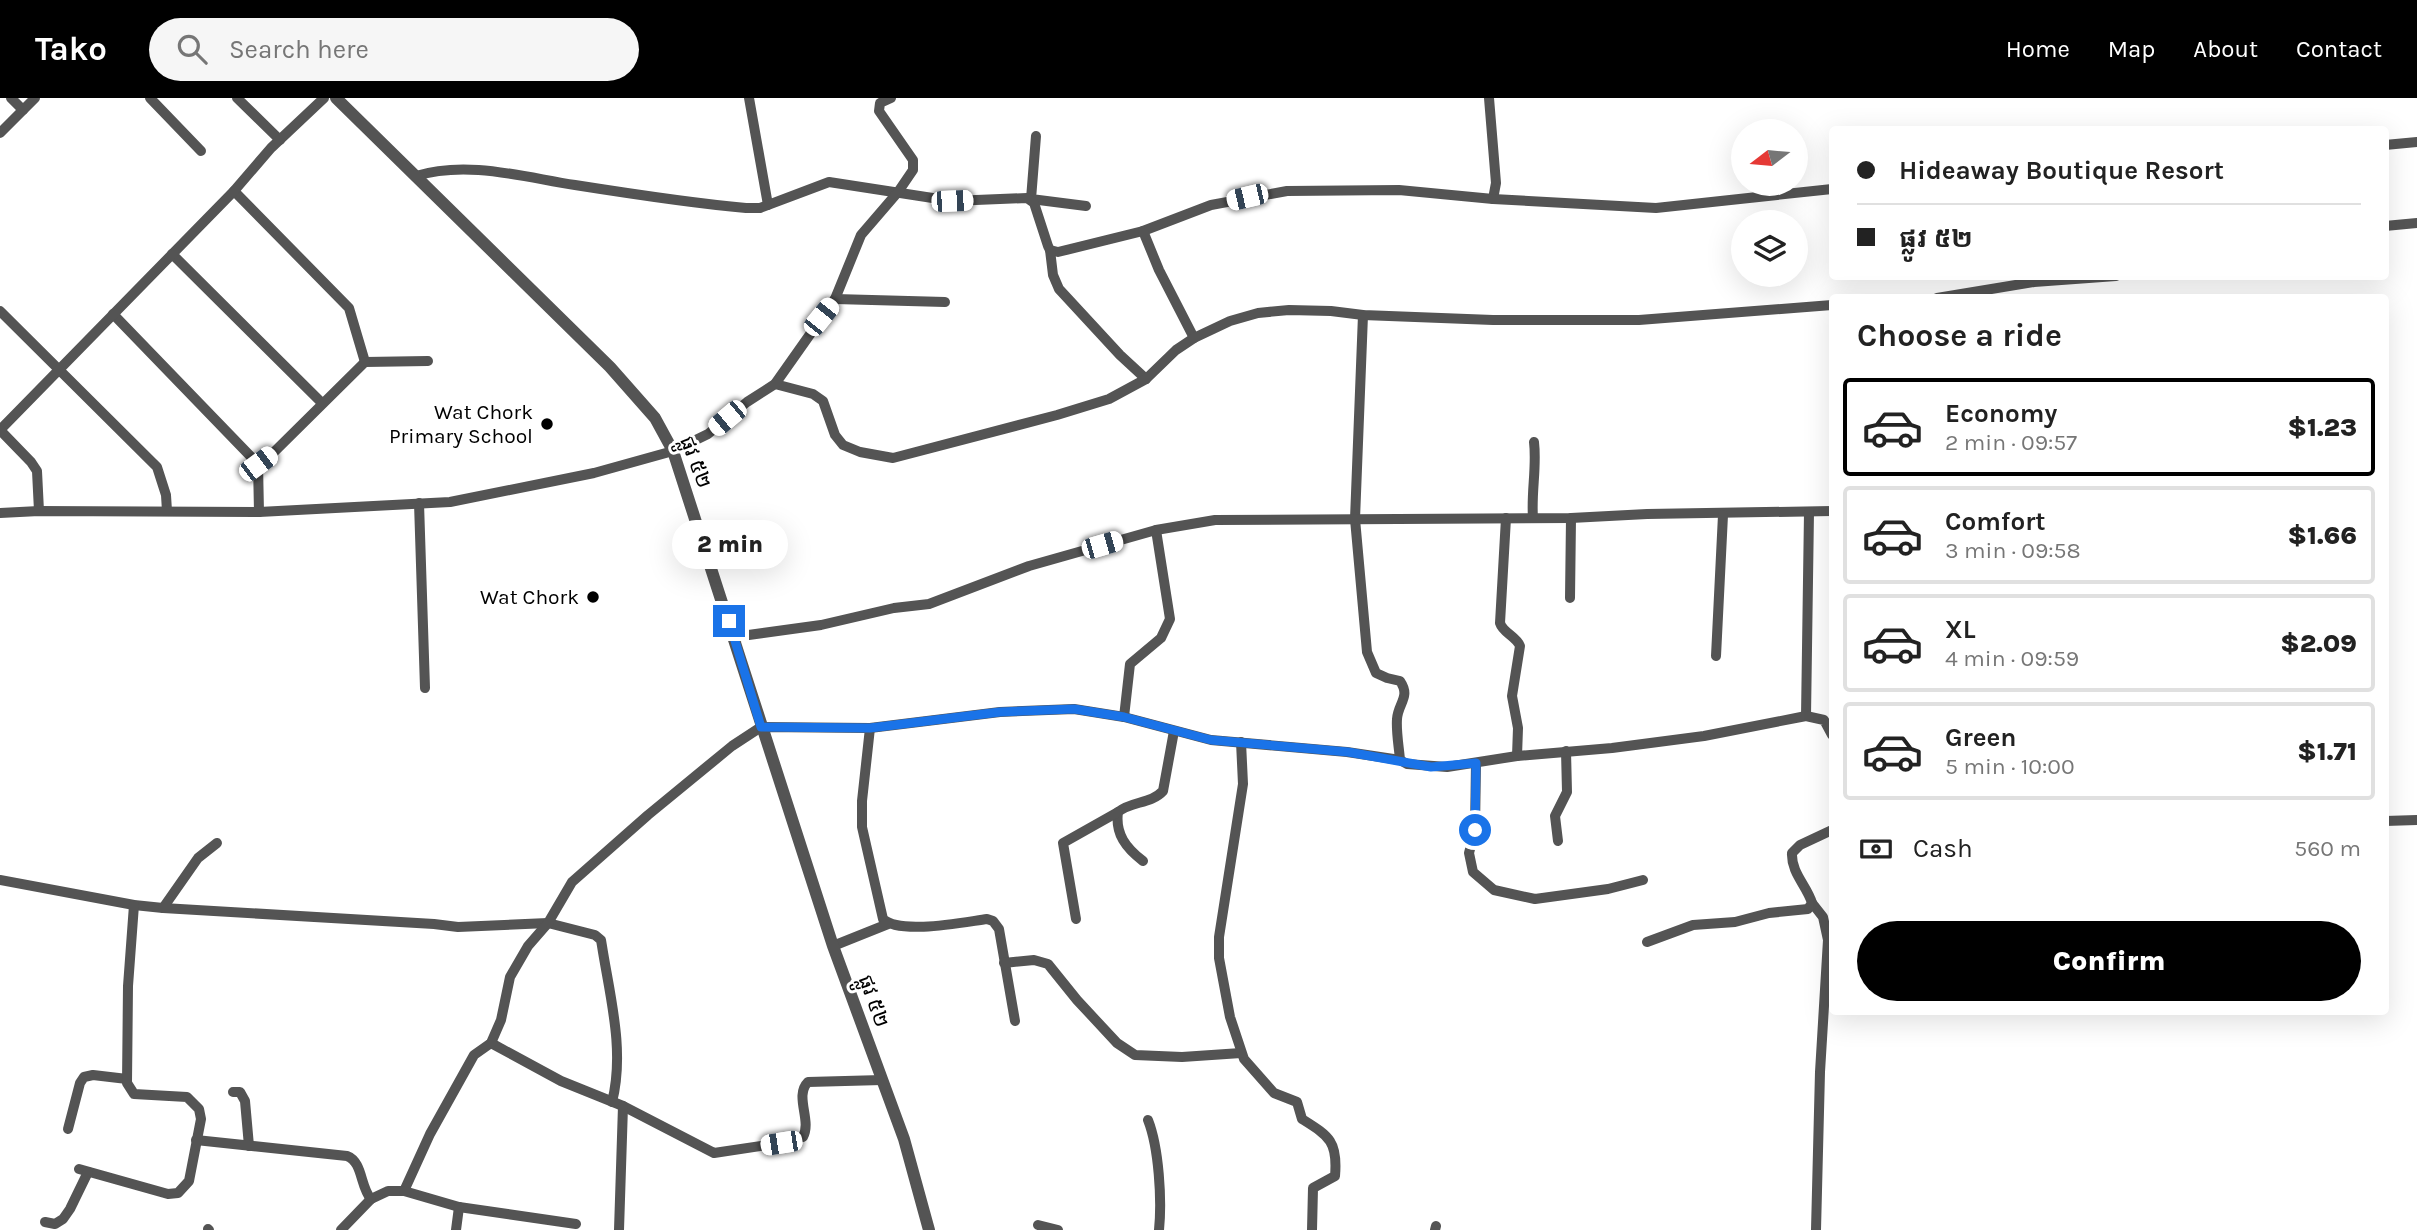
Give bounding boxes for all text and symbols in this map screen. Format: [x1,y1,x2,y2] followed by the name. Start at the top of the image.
[149,18,639,81] search box
[35,30,107,68] text: Tako
[173,30,211,68] icon: search
[229,34,369,65] text: Search here
[2006,35,2070,63] text: Home
[2108,35,2155,63] text: Map
[2193,35,2258,63] text: About
[2296,35,2382,63] text: Contact
[1731,119,1808,196] north arrow
[1731,119,1808,287] map controls
[1899,155,2224,186] text: Hideaway Boutique Resort
[1225,182,1270,212] car
[931,190,974,212] car
[1731,210,1808,287] button: layers
[1899,223,1973,254] text: ផ្លូវ ៥២
[800,294,843,340] car
[1857,317,2062,354] text: Choose a ride
[705,396,750,440] car
[1861,396,1924,459] icon: car
[1945,398,2057,429] text: Economy
[389,400,533,448] place label: Wat Chork Primary School
[2287,412,2357,443] text: $1.23
[539,416,555,432] marker: Wat Chork Primary School
[1945,429,2077,456] text: 2 min · 09:57
[668,432,717,494] street label: ផ្លូវ ៥២
[235,443,282,485] car
[1861,504,1924,567] icon: car
[1945,506,2046,537] text: Comfort
[671,519,787,568] callout: 2 min
[2287,520,2357,551] text: $1.66
[1079,529,1126,561] car
[697,531,763,558] text: 2 min
[1945,537,2081,564] text: 3 min · 09:58
[480,585,579,609] place label: Wat Chork
[585,589,601,605] marker: Wat Chork
[713,605,745,637] route end
[1861,612,1924,675] icon: car
[1945,614,1976,645] text: XL
[2280,628,2357,659] text: $2.09
[1945,645,2079,672] text: 4 min · 09:59
[1861,720,1924,783] icon: car
[1945,722,2017,753] text: Green
[2297,736,2357,767] text: $1.71
[1945,753,2075,780] text: 5 min · 10:00
[1459,814,1491,846] route start
[1857,830,1895,868] icon: cash
[1913,833,1973,864] text: Cash
[2294,835,2361,862] text: 560 m
[1857,921,2361,1001] button: Confirm
[847,971,895,1033] street label: ផ្លូវ ៥២
[759,1129,804,1157] car

